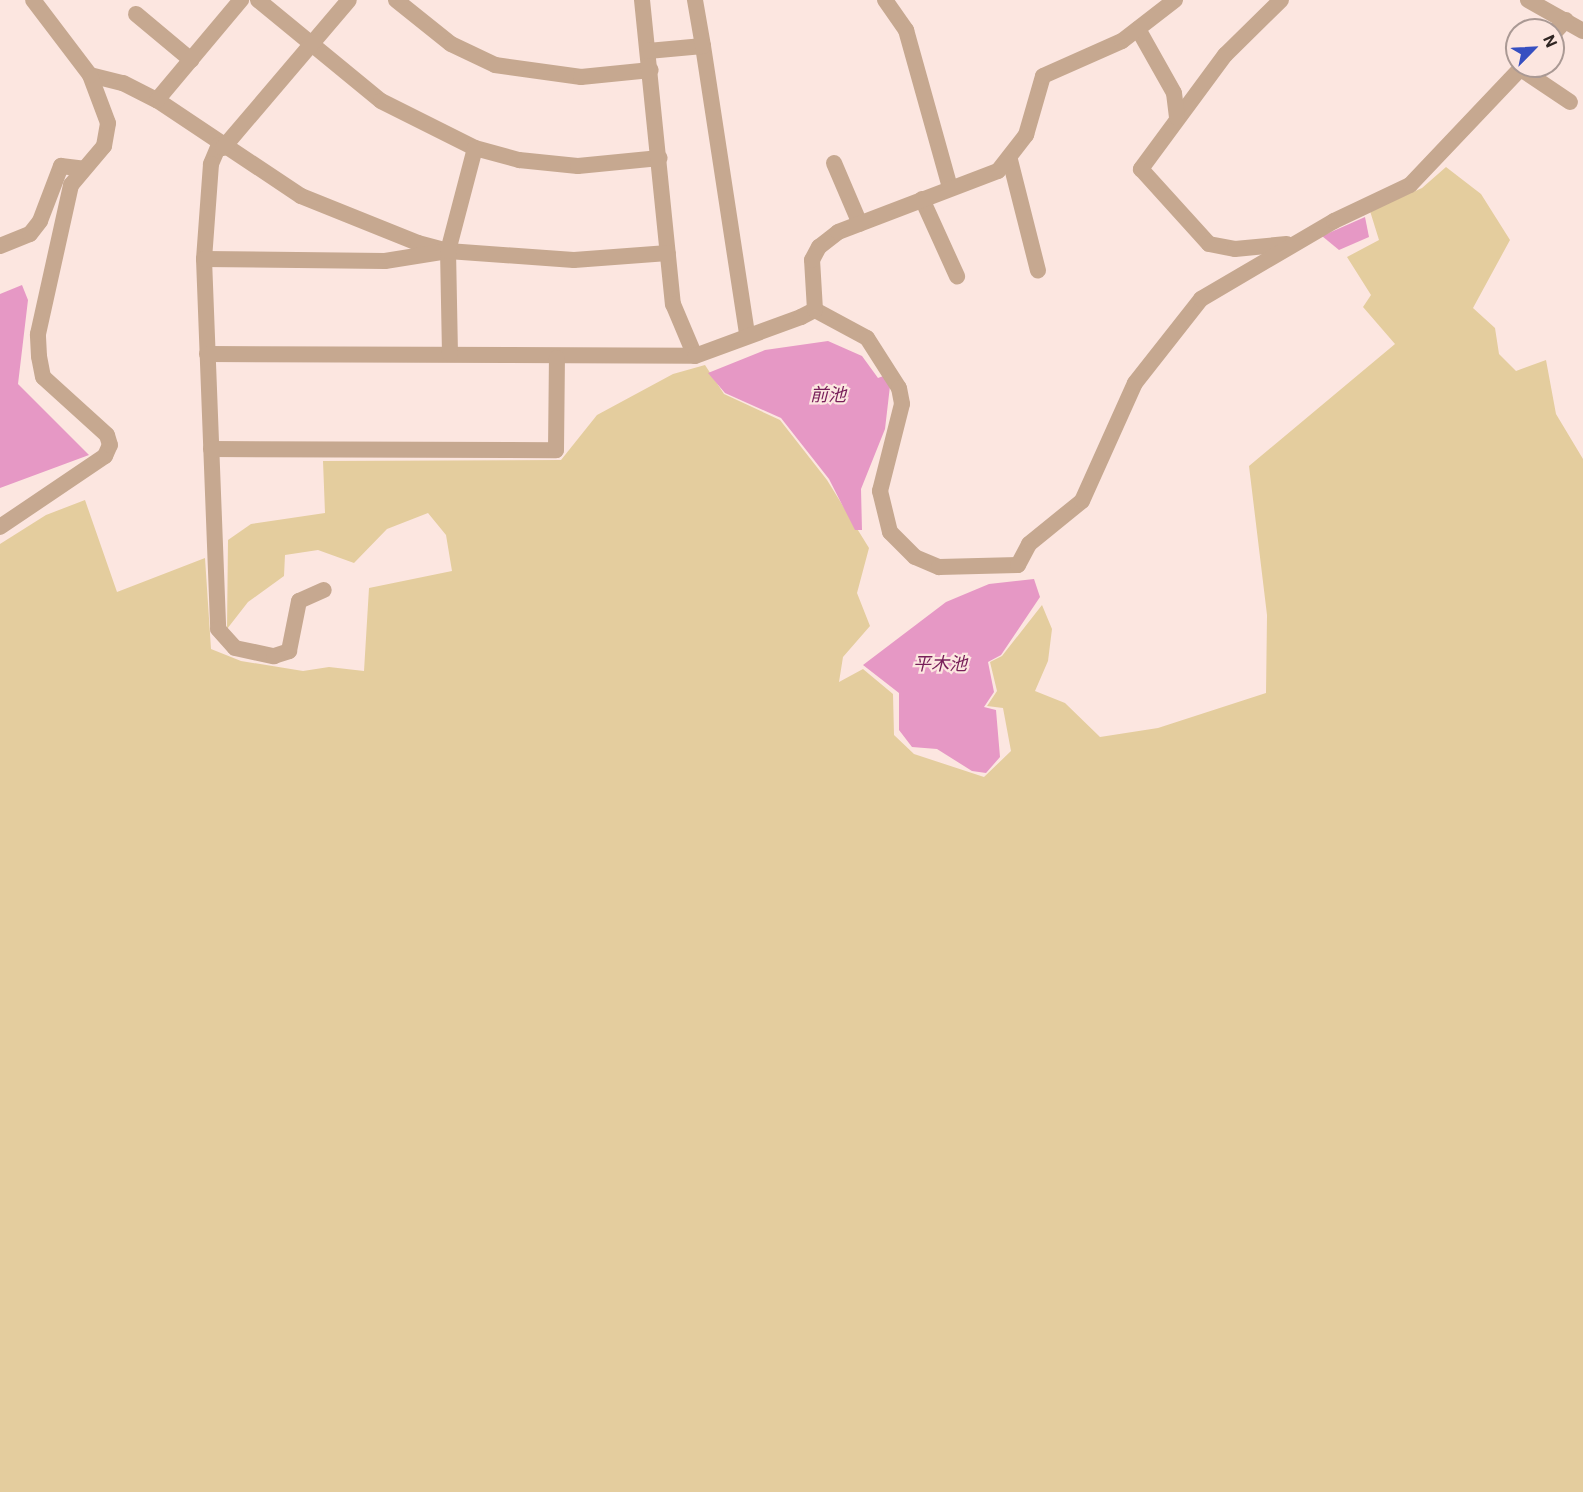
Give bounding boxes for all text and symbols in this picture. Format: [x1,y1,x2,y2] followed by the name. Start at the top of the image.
[1505,18,1565,78] north arrow
[1539,32,1561,50] text: N
[810,384,846,406] water label: 前池
[913,653,967,675] water label: 平木池

